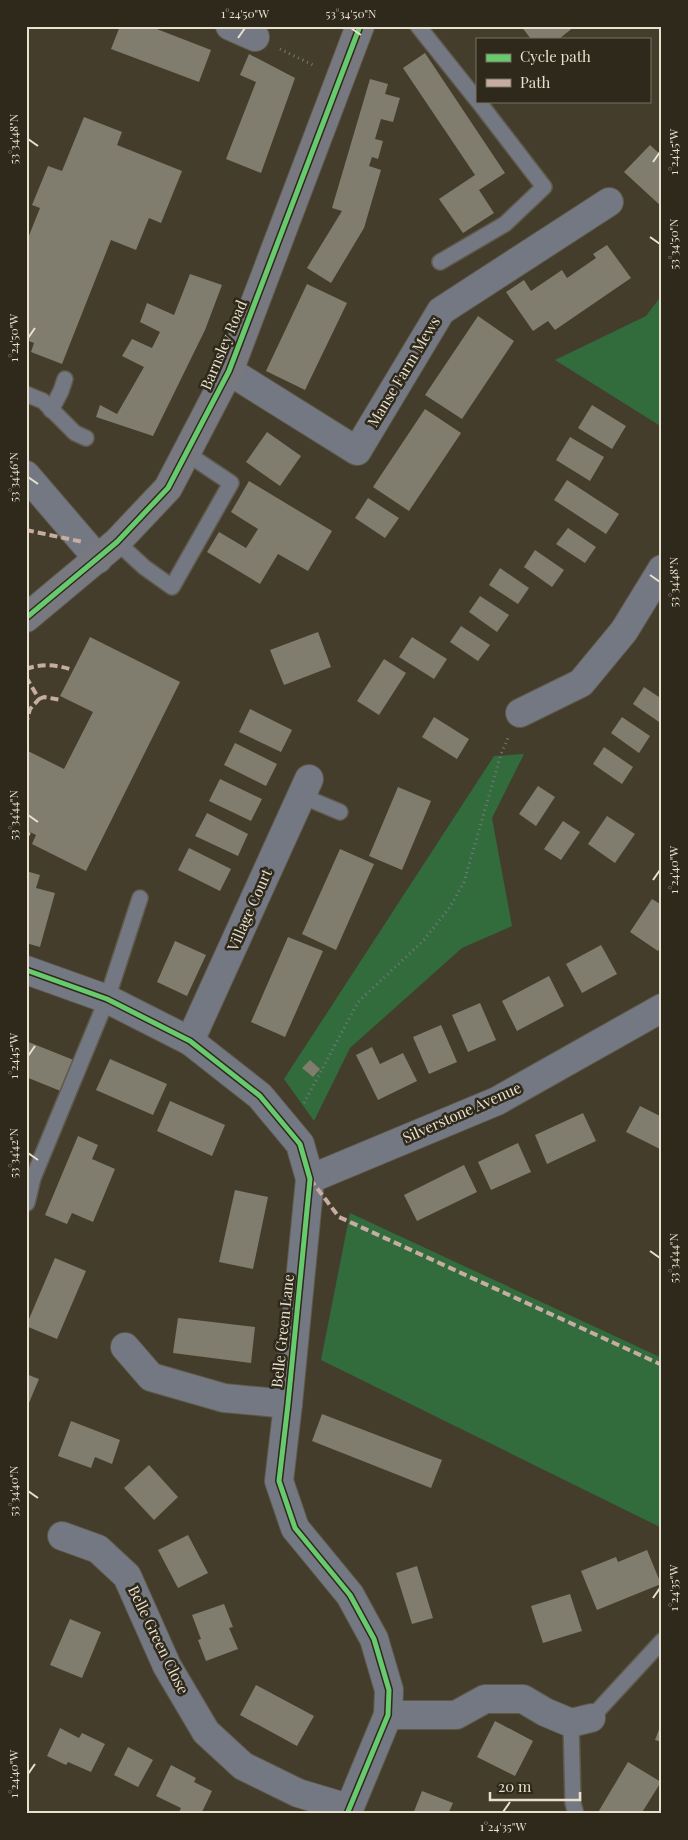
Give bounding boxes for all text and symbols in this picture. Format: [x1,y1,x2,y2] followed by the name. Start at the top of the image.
[221,5,269,21] text: 1°24'50"W
[325,5,377,21] text: 53°34'50"N
[476,38,650,102] legend
[520,46,591,66] text: Cycle path
[520,72,550,92] text: Path
[5,113,21,164] text: 53°34'48"N
[665,129,681,175] text: 1°24'45"W
[665,218,681,270] text: 53°34'50"N
[195,296,251,393] street label: Barnsley Road
[362,313,444,430] street label: Manse Farm Mews
[5,314,21,362] text: 1°24'50"W
[5,451,21,502] text: 53°34'46"N
[665,556,681,607] text: 53°34'48"N
[5,790,21,840] text: 53°34'44"N
[665,846,681,894] text: 1°24'40"W
[222,865,276,955] street label: Village Court
[5,1033,21,1079] text: 1°24'45"W
[399,1077,524,1147] street label: Silverstone Avenue
[5,1128,21,1178] text: 53°34'42"N
[665,1233,681,1283] text: 53°34'44"N
[266,1273,298,1389] street label: Belle Green Lane
[5,1465,21,1517] text: 53°34'40"N
[665,1565,681,1611] text: 1°24'35"W
[124,1582,194,1697] street label: Belle Green Close
[5,1750,21,1798] text: 1°24'40"W
[490,1770,580,1802] scale bar
[498,1776,532,1796] text: 20 m
[480,1818,526,1834] text: 1°24'35"W

